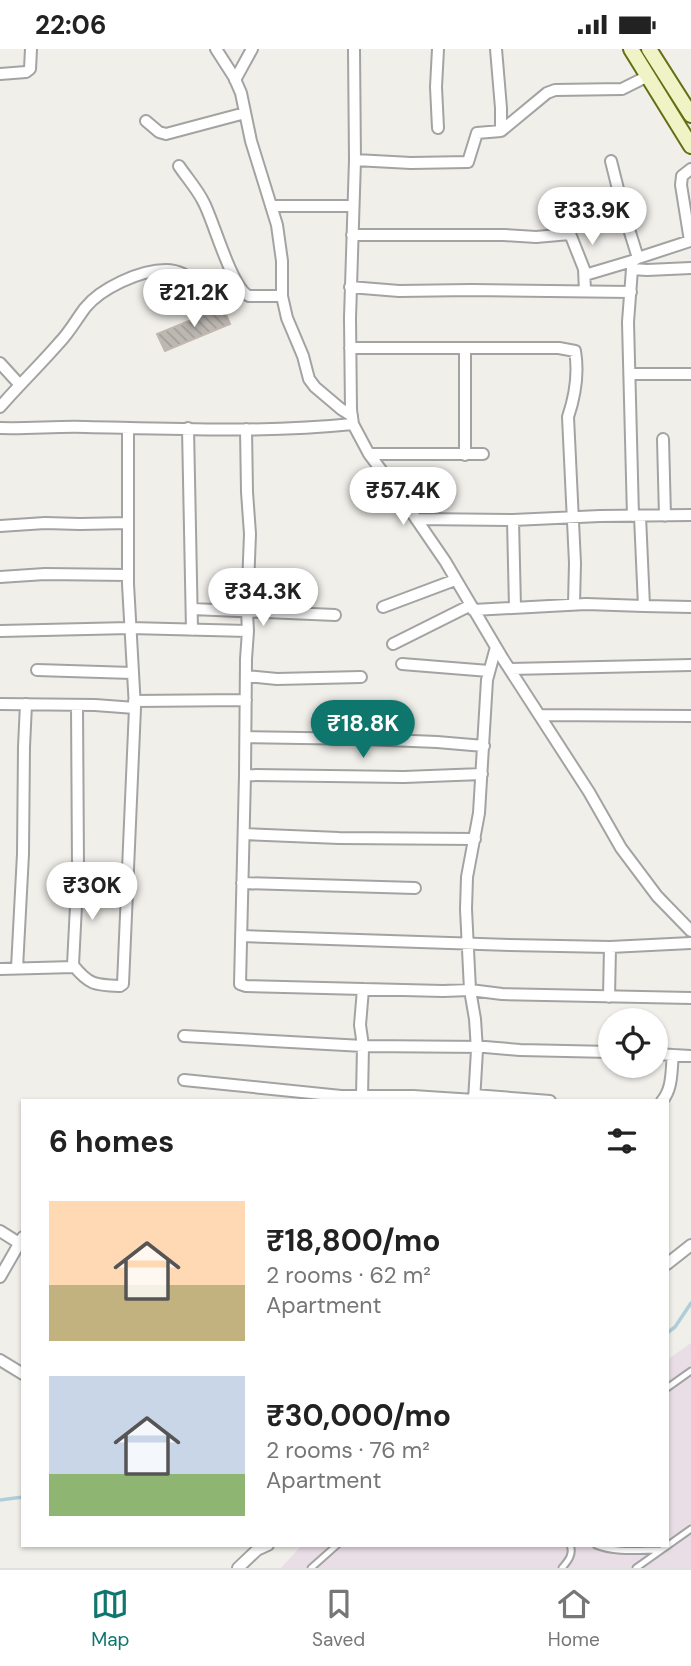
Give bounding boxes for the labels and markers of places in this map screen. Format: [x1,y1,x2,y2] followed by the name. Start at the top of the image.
[535,187,649,247] pin: ₹33.9K
[137,269,251,329] pin: ₹21.2K
[346,468,460,527] pin: ₹57.4K
[206,569,320,628] pin: ₹34.3K
[306,701,420,760] pin: ₹18.8K
[51,863,133,922] pin: ₹30K

